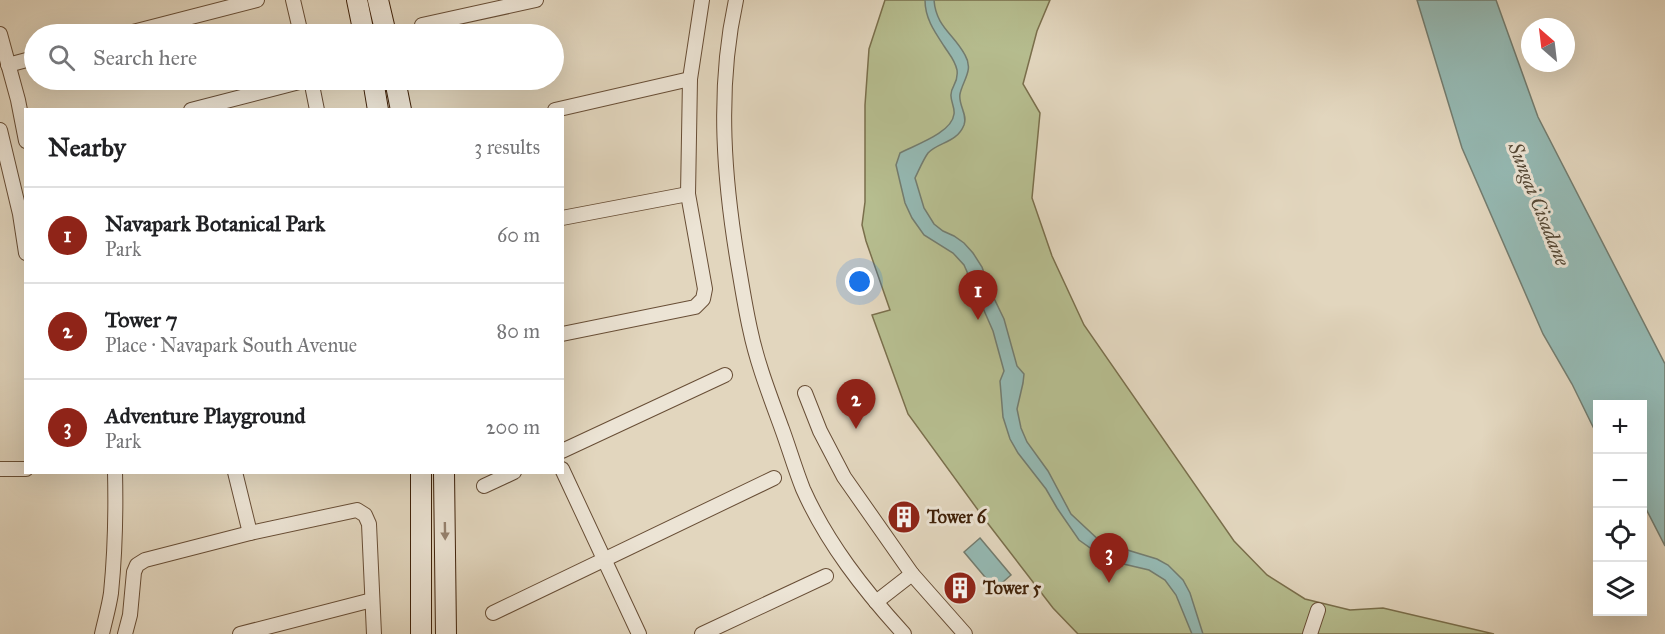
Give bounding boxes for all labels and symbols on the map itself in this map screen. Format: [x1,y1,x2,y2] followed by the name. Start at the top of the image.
[1521,18,1575,72] north arrow
[1503,138,1575,270] water label: Sungai Cisadane
[845,267,874,296] your location
[958,270,998,320] pin: 1
[836,380,876,429] pin: 2
[886,499,922,535] building icon: Tower 6
[926,506,987,528] place label: Tower 6
[440,521,450,540] one-way arrow
[1090,534,1128,583] pin: 3
[942,570,978,606] building icon: Tower 5
[982,577,1042,599] place label: Tower 5

